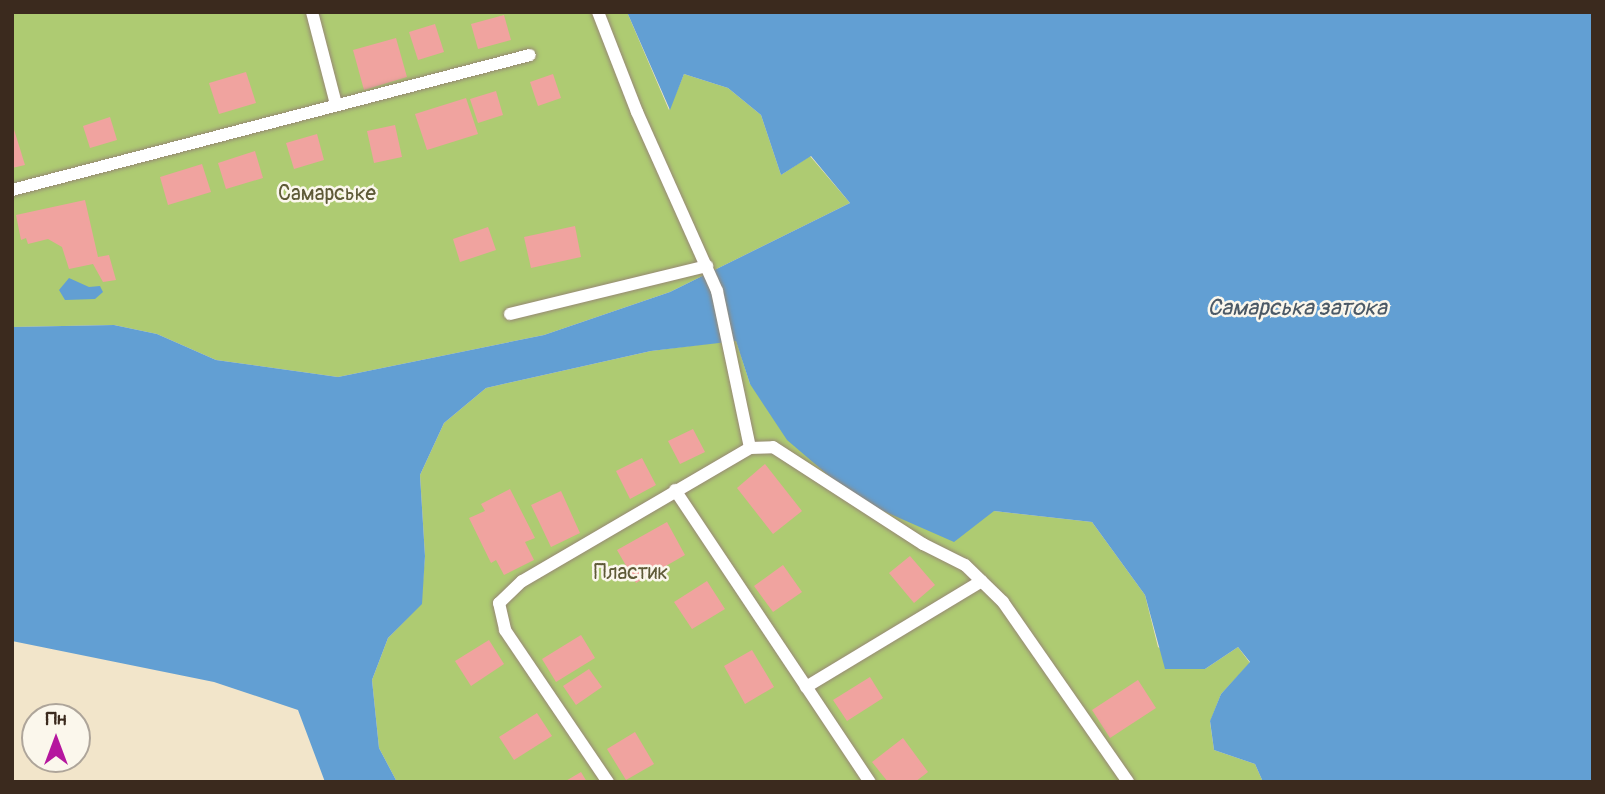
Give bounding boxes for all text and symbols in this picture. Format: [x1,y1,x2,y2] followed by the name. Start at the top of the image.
[278,181,376,207] park label: Самарське
[1207,294,1387,322] water label: Самарська затока
[594,560,668,586] park label: Пластик
[21,703,91,773] north arrow
[46,707,66,731] text: Пн

